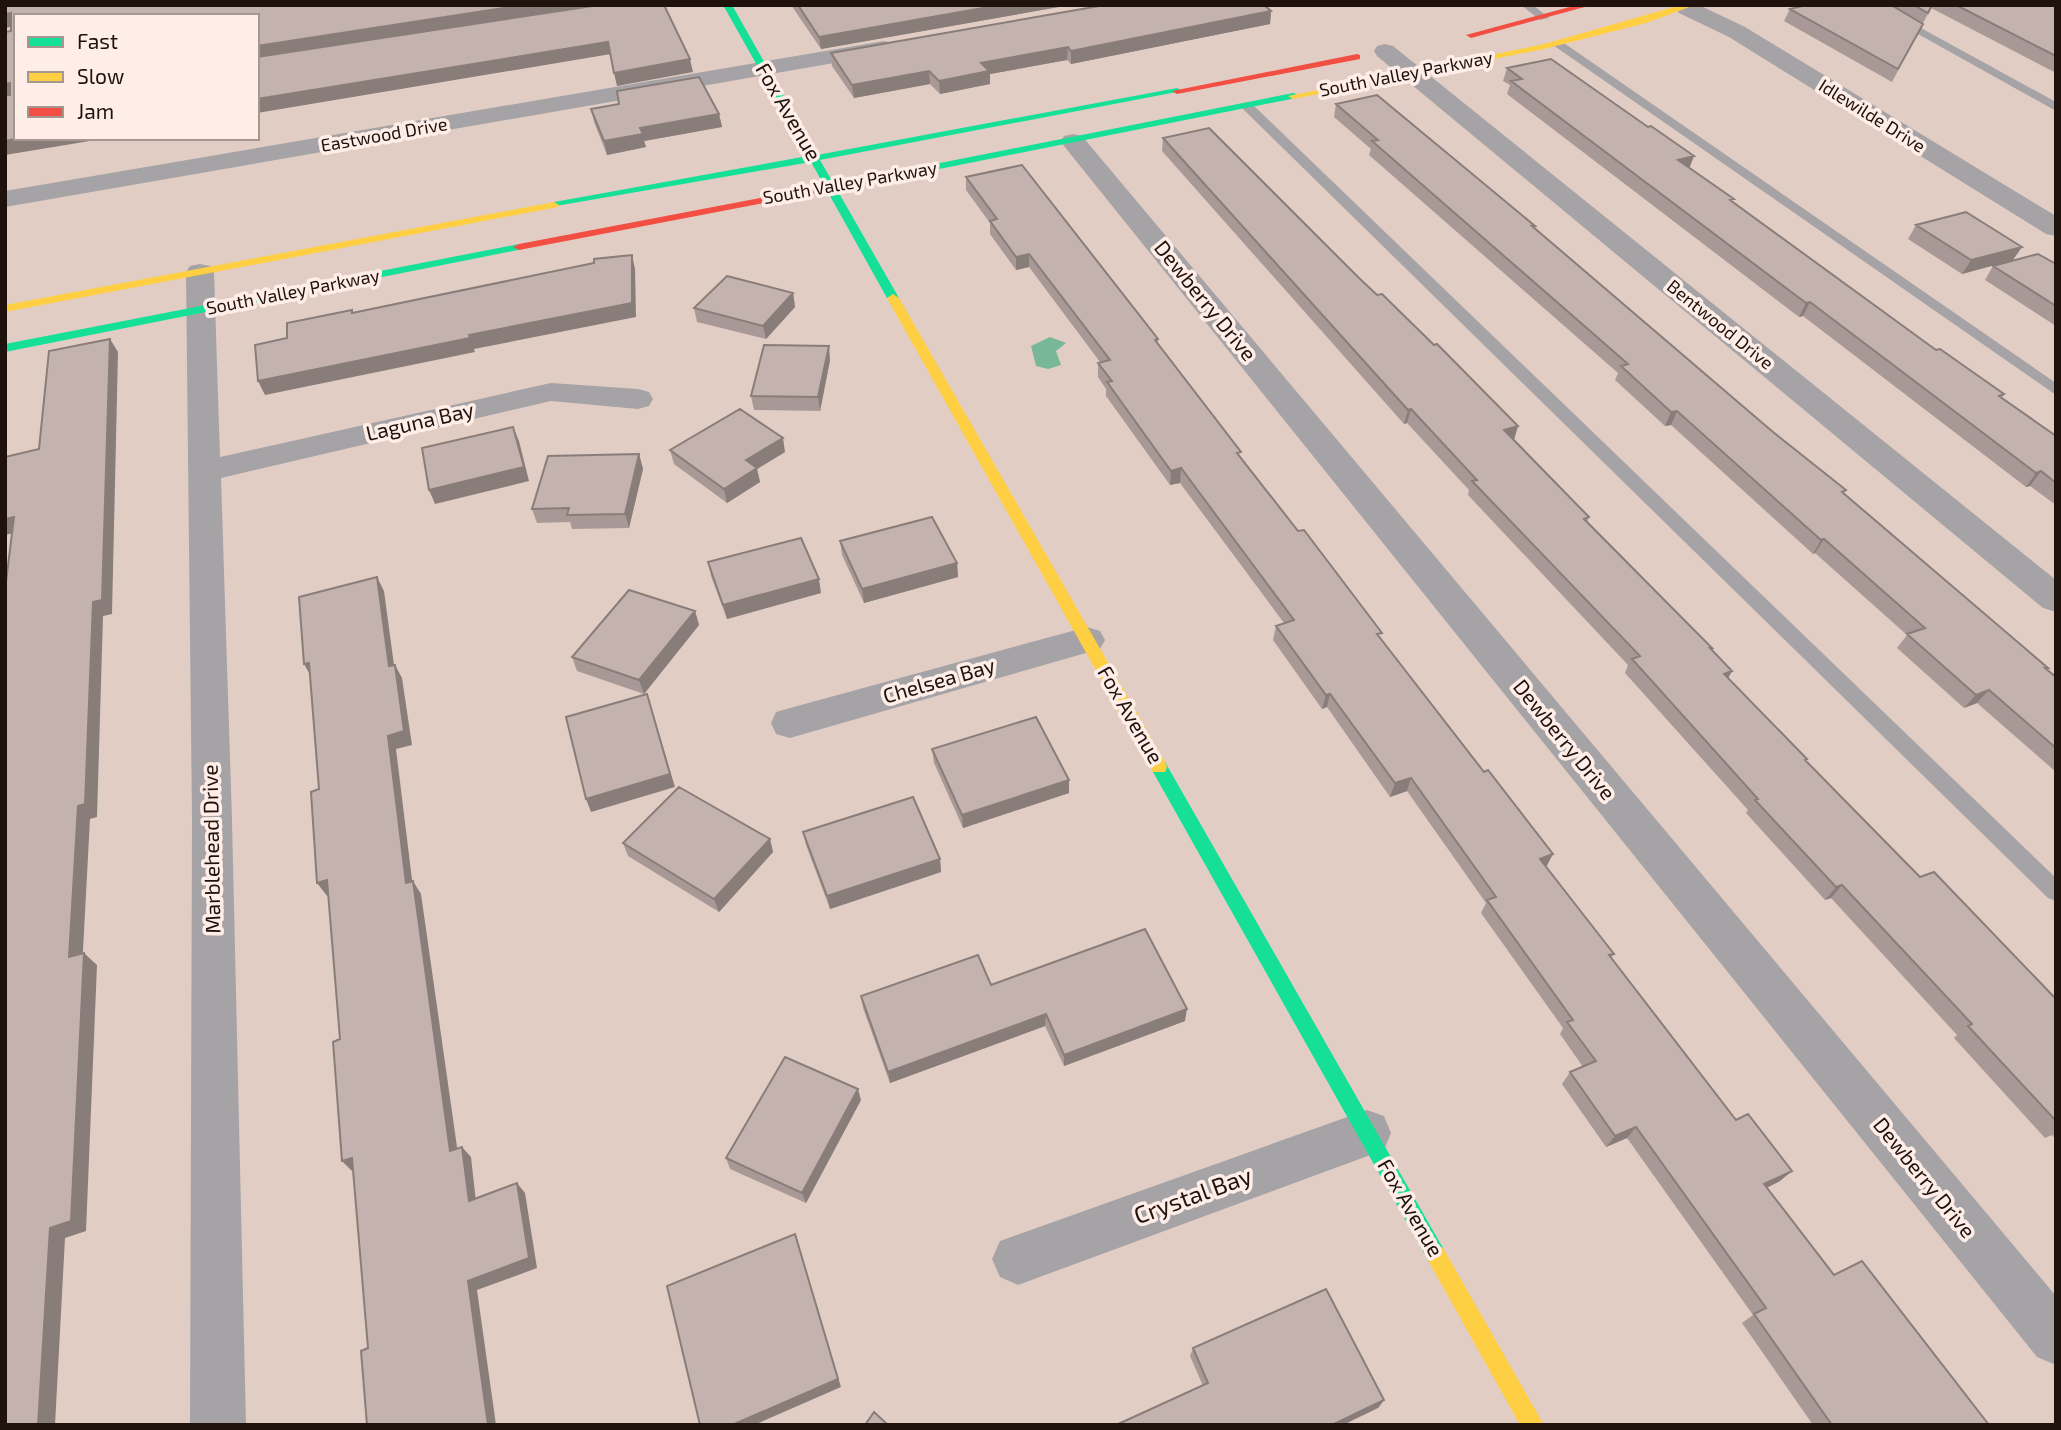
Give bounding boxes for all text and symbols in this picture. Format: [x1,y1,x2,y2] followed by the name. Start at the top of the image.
[14,14,259,140] legend
[77,28,118,53] text: Fast
[1317,45,1495,101] street label: South Valley Parkway
[751,58,827,164] street label: Fox Avenue
[77,63,124,88] text: Slow
[1815,74,1930,157] street label: Idlewilde Drive
[77,98,114,123] text: Jam
[319,112,449,156] street label: Eastwood Drive
[761,156,939,208] street label: South Valley Parkway
[1150,235,1262,365] street label: Dewberry Drive
[204,263,382,319] street label: South Valley Parkway
[1663,275,1778,374] street label: Bentwood Drive
[363,396,476,445] street label: Laguna Bay
[880,652,998,707] street label: Chelsea Bay
[1093,661,1169,767] street label: Fox Avenue
[1509,674,1621,804] street label: Dewberry Drive
[197,764,224,934] street label: Marblehead Drive
[1869,1112,1981,1242] street label: Dewberry Drive
[1373,1154,1449,1260] street label: Fox Avenue
[1130,1160,1256,1229] street label: Crystal Bay

